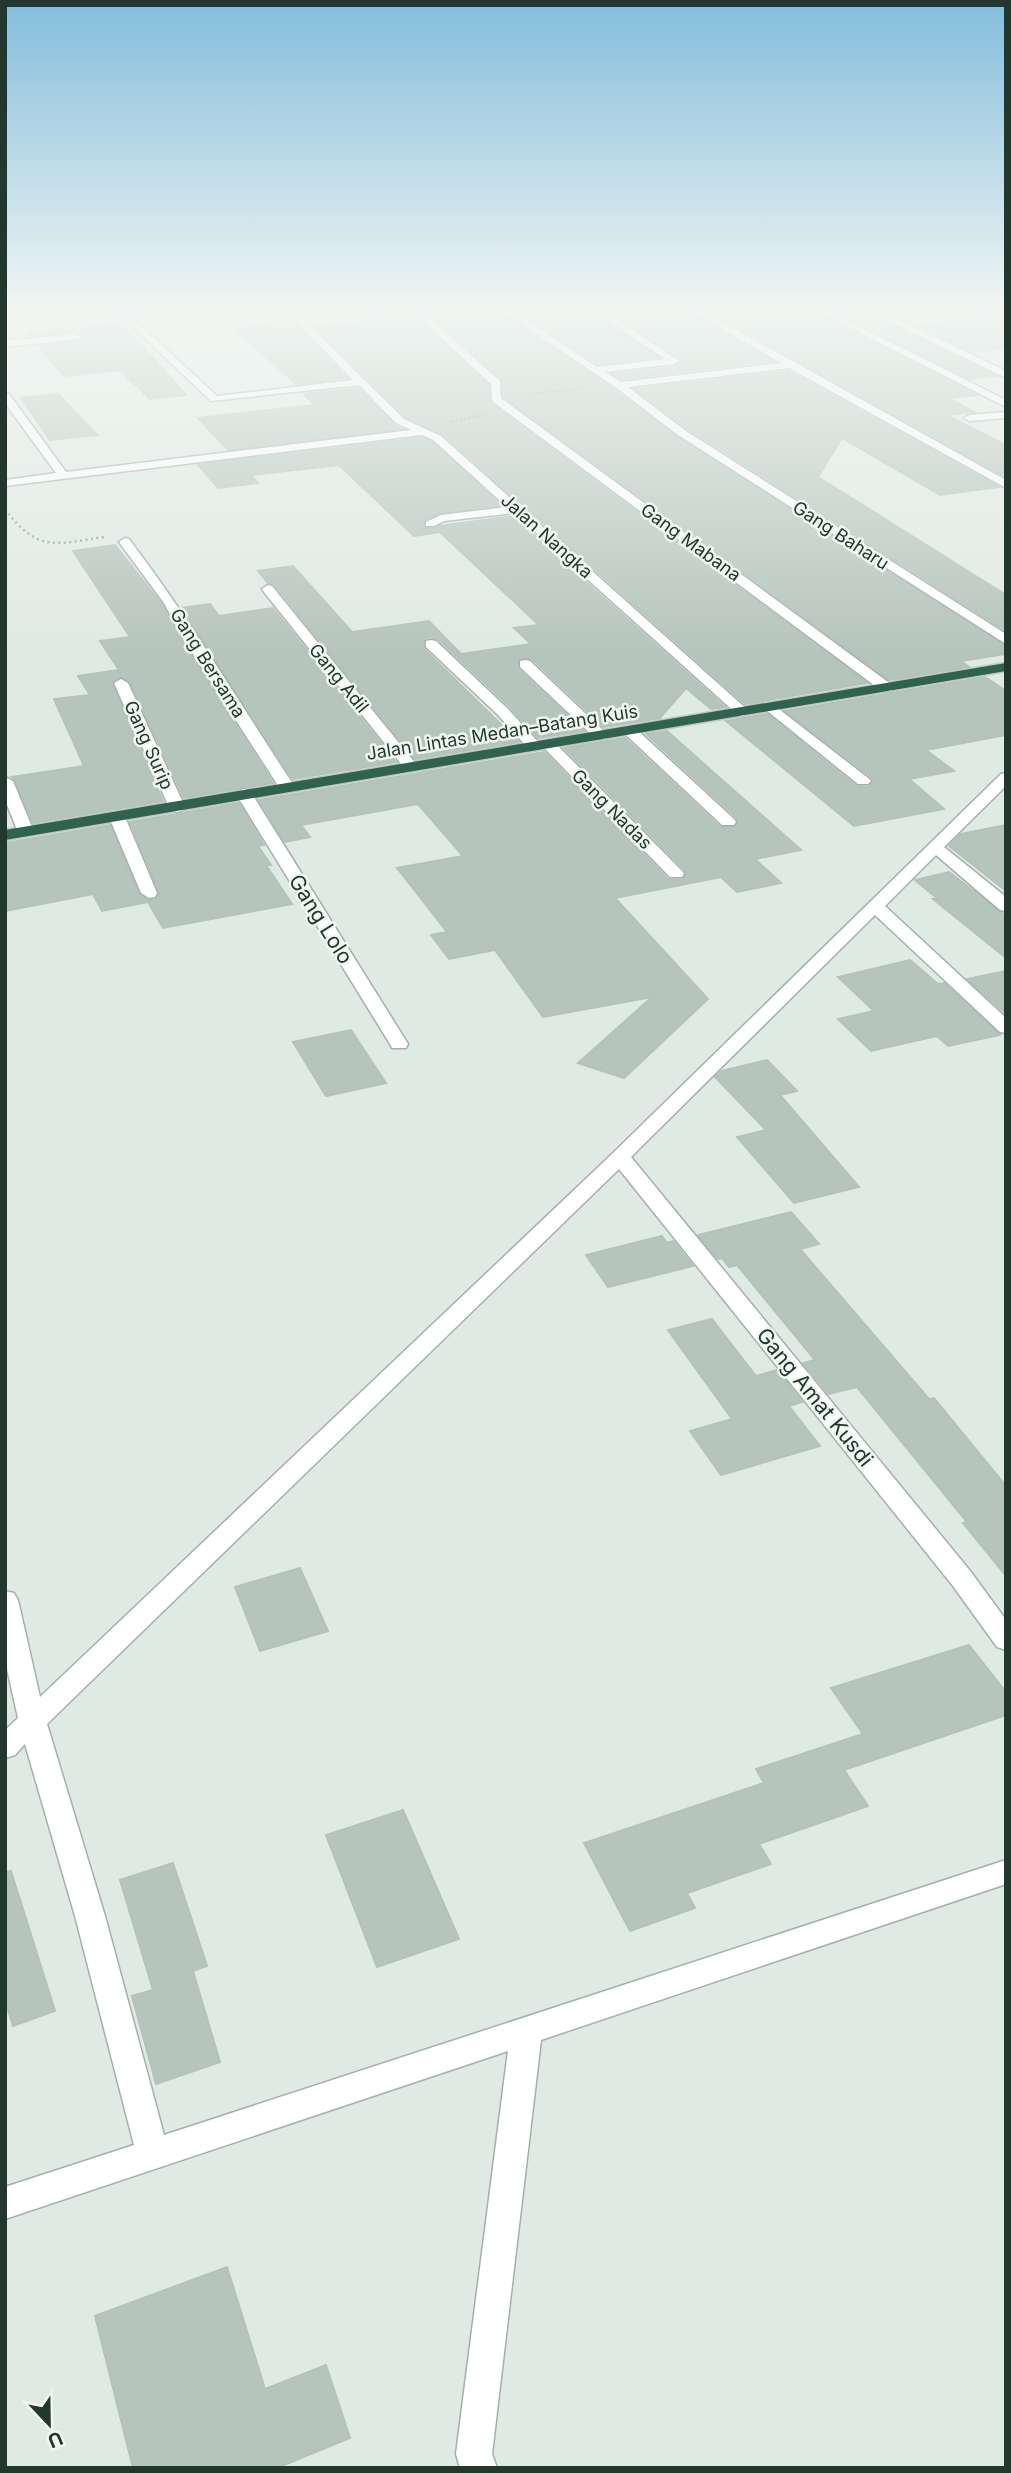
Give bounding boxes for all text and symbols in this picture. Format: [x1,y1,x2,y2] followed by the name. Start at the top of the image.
[497,489,597,583] street label: Jalan Nangka
[789,496,893,574] street label: Gang Baharu
[637,499,745,585] street label: Gang Mabana
[166,605,250,721] street label: Gang Bersama
[305,639,373,717] street label: Gang Adil
[120,697,178,793] street label: Gang Surip
[365,700,639,764] street label: Jalan Lintas Medan–Batang Kuis
[568,765,656,853] street label: Gang Nadas
[284,870,358,968] street label: Gang Lolo
[751,1323,879,1471] street label: Gang Amat Kusdi
[14,2389,84,2459] north arrow
[44,2426,66,2453] text: U

